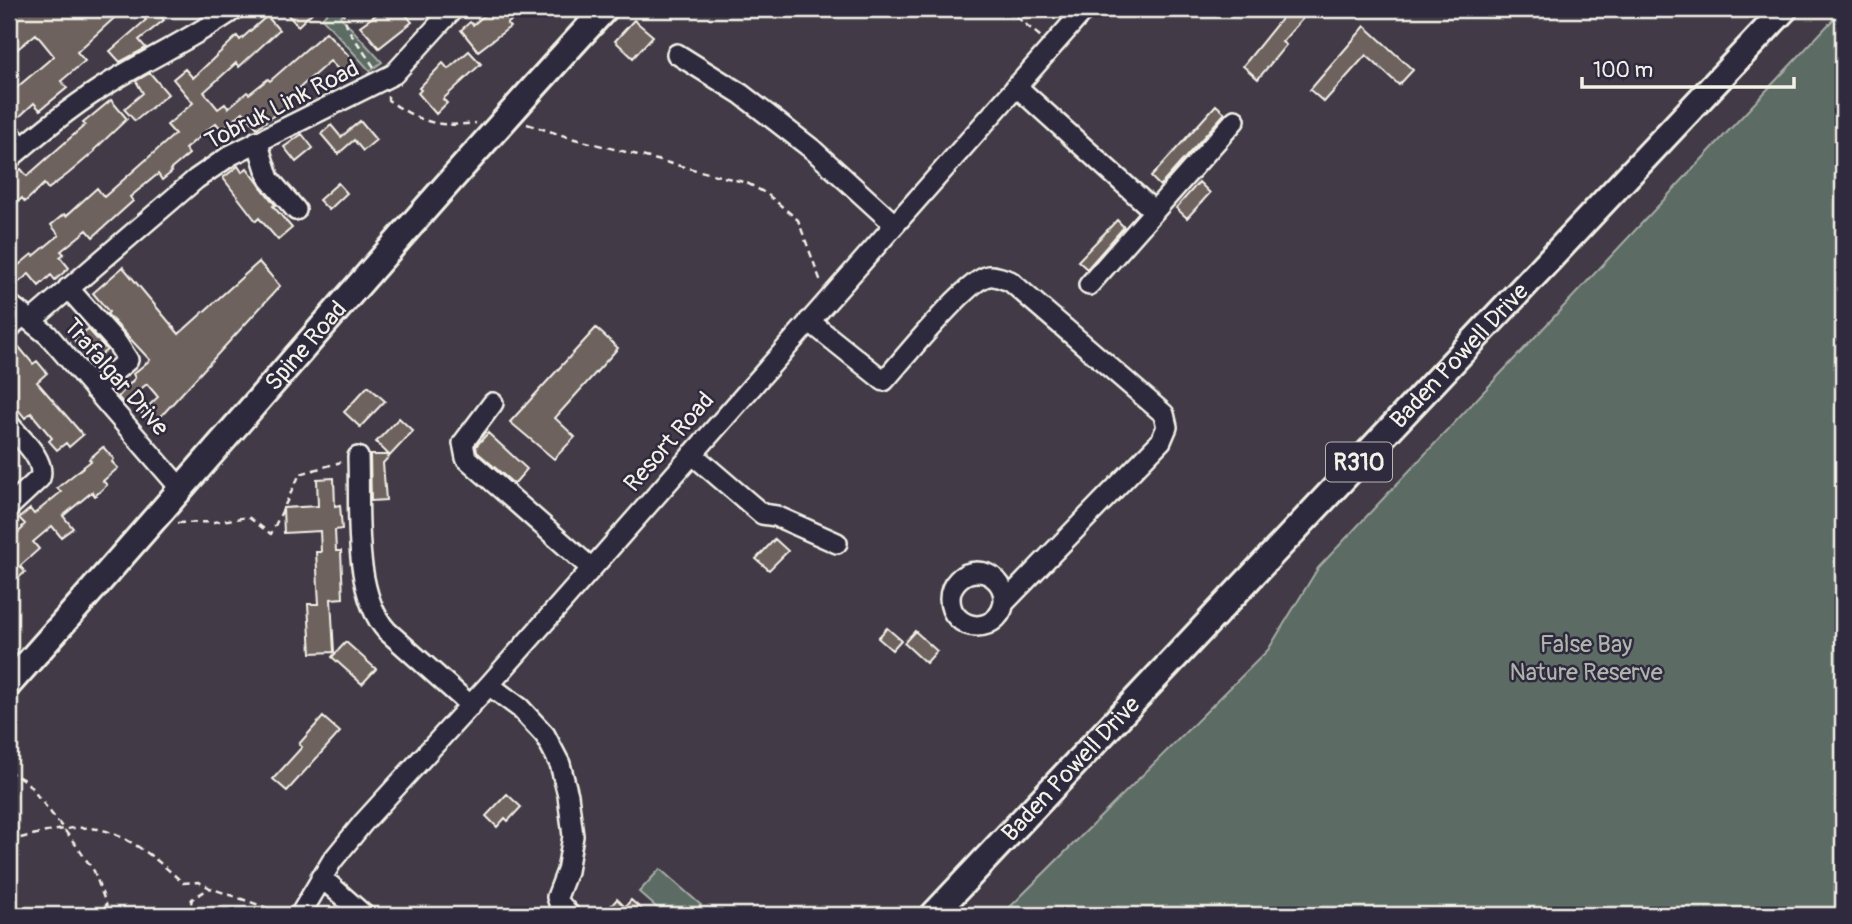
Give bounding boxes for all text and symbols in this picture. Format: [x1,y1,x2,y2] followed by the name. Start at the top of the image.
[1582,46,1794,90] scale bar
[200,54,364,156] street label: Tobruk Link Road
[1593,57,1653,84] text: 100 m
[1384,277,1534,434] street label: Baden Powell Drive
[259,295,353,397] street label: Spine Road
[57,312,175,442] street label: Trafalgar Drive
[618,386,720,498] street label: Resort Road
[1326,442,1392,482] road number: R310
[1509,630,1663,687] park label: False Bay Nature Reserve
[995,690,1146,847] street label: Baden Powell Drive

